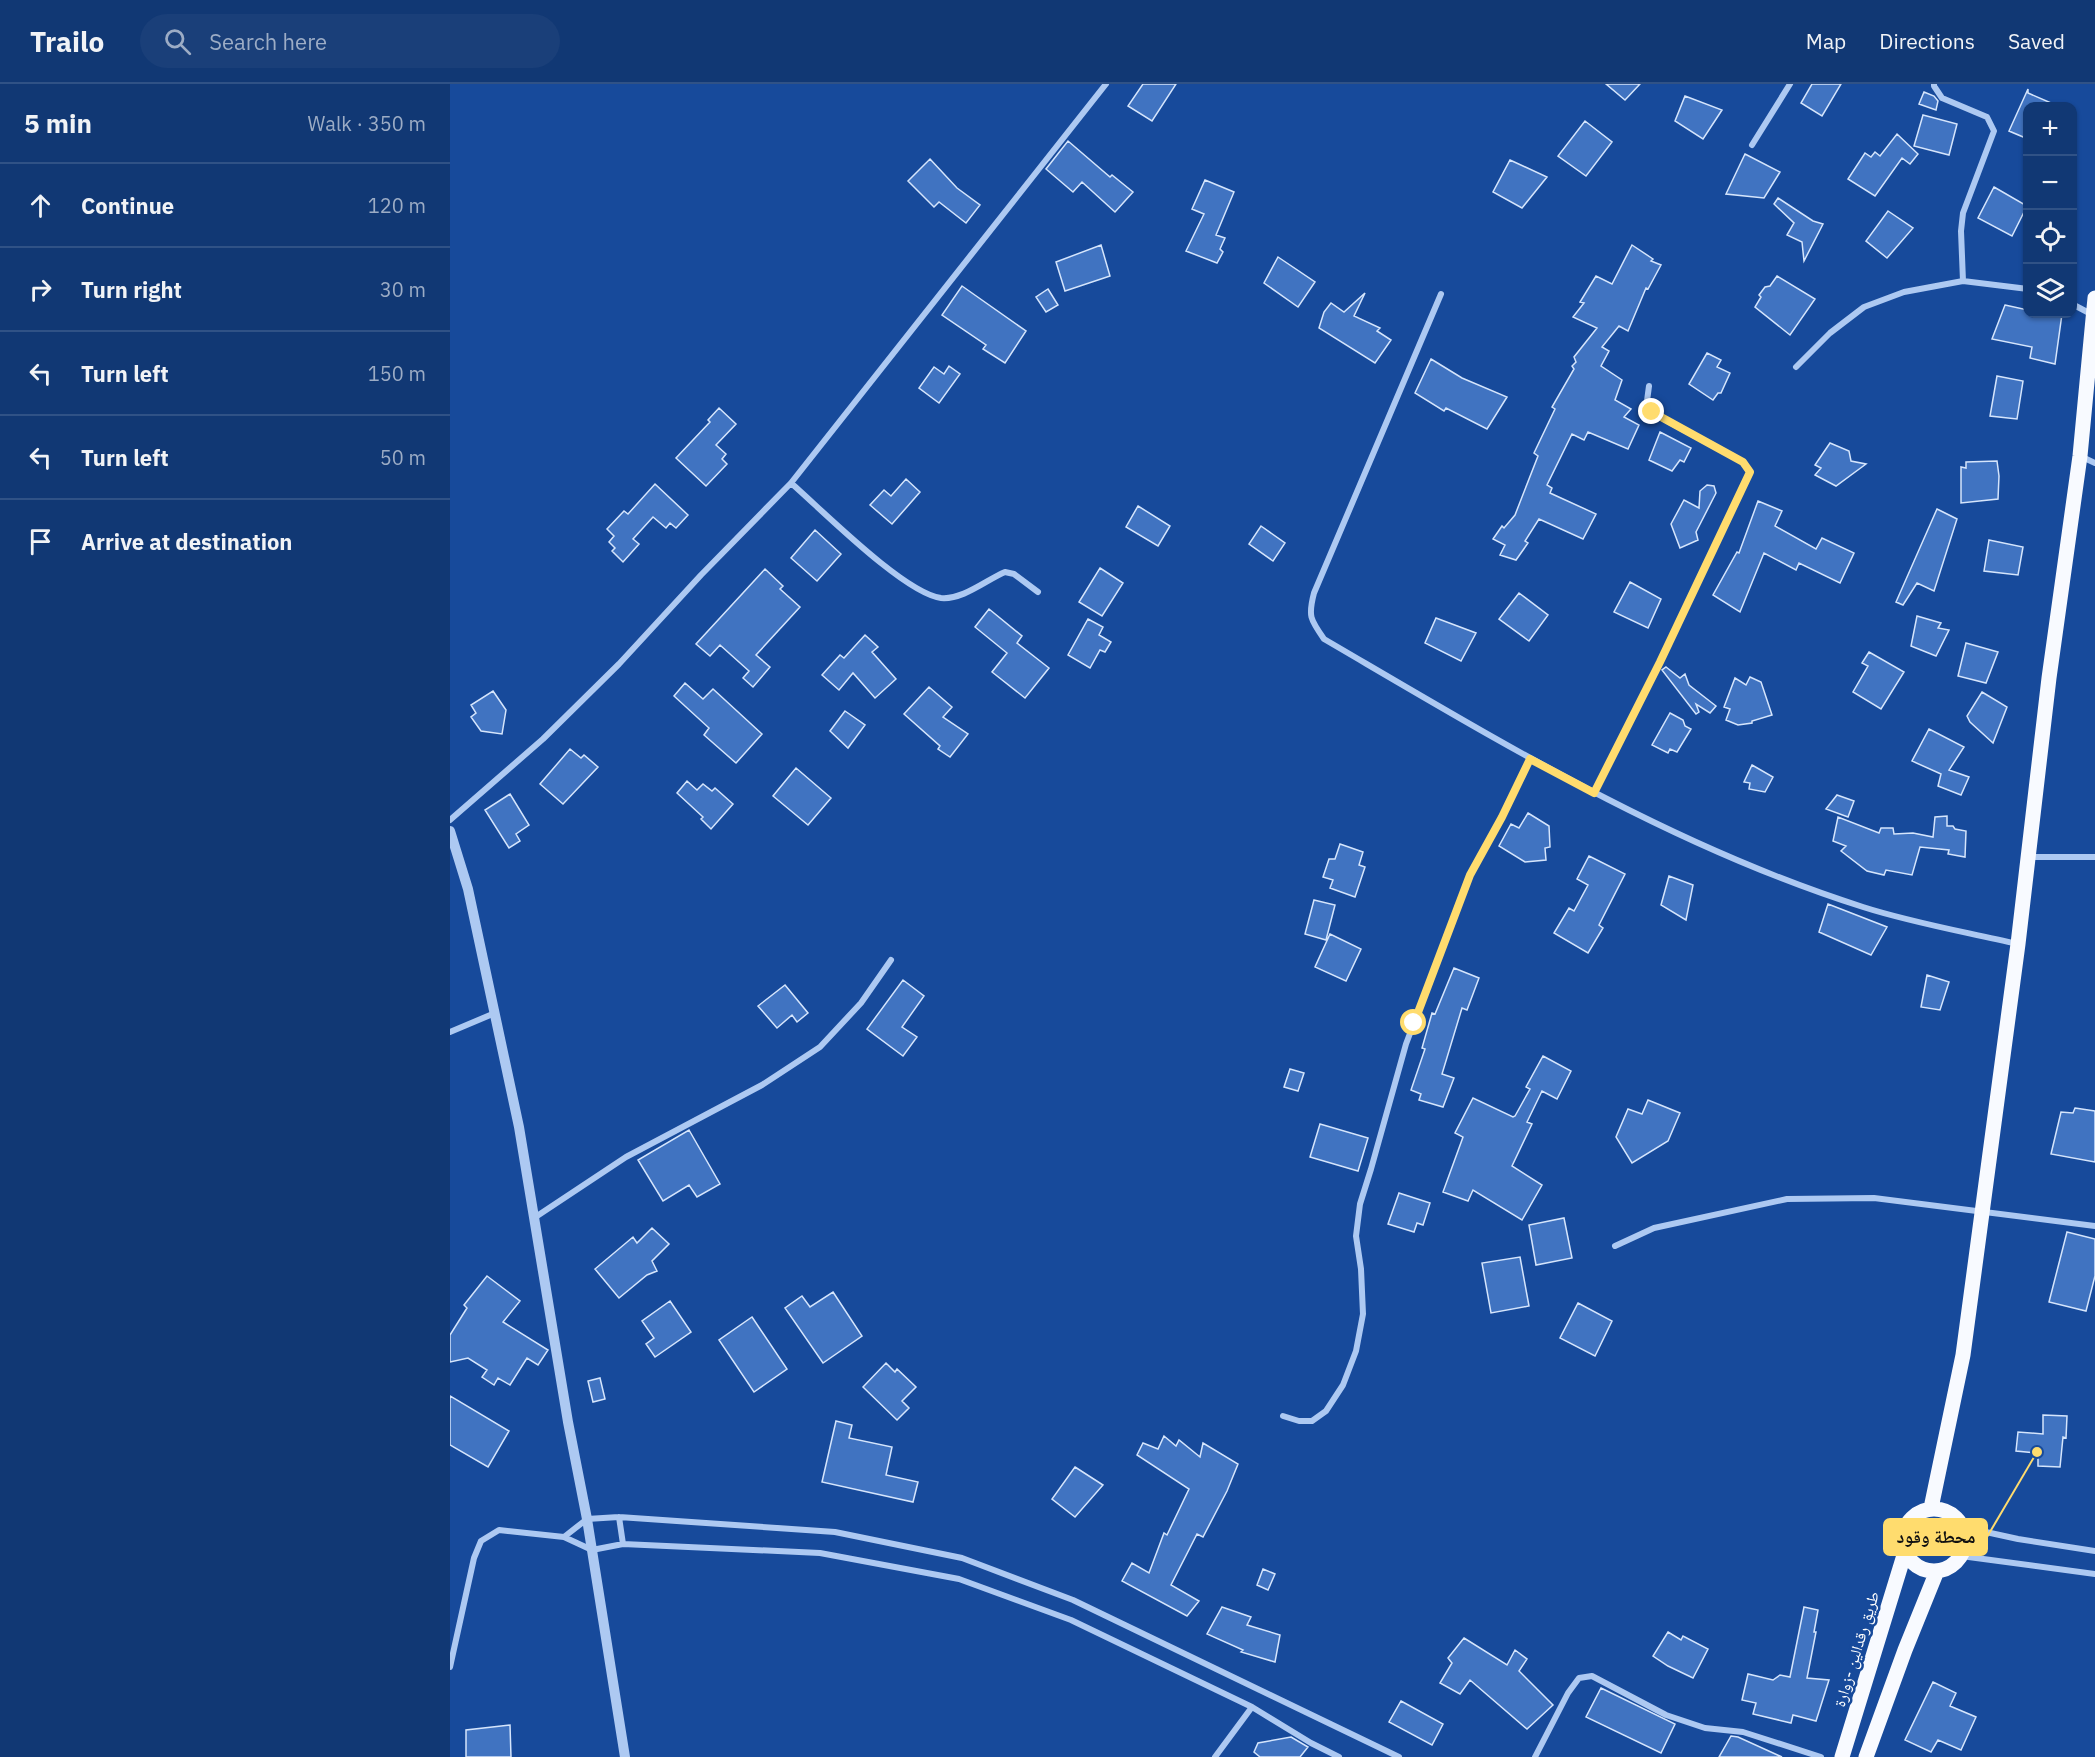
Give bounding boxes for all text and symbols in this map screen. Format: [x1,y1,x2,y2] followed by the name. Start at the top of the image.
[140,14,560,68] search box
[30,23,104,60] text: Trailo
[161,25,194,58] icon: search
[209,27,327,56] text: Search here
[1806,27,1846,55] text: Map
[1879,27,1975,55] text: Directions
[2008,27,2065,55] text: Saved
[2023,102,2077,318] map controls
[2023,102,2077,156] button: +
[24,106,92,140] text: 5 min
[308,110,426,137] text: Walk · 350 m
[2023,156,2077,210] button: −
[24,189,57,222] icon: ahead
[81,191,174,220] text: Continue
[368,192,426,219] text: 120 m
[2023,210,2077,264] button: locate
[2023,264,2077,318] button: layers
[24,273,57,306] icon: right
[81,275,182,304] text: Turn right
[380,276,426,303] text: 30 m
[24,357,57,390] icon: left
[81,359,169,388] text: Turn left
[368,360,426,387] text: 150 m
[1638,398,1664,424] route end
[24,441,57,474] icon: left
[81,443,169,472] text: Turn left
[380,444,426,471] text: 50 m
[24,525,57,558] icon: arrive
[81,527,292,556] text: Arrive at destination
[1400,1009,1426,1035] route start
[1884,1519,1987,1555] callout: محطة وقود
[1897,1525,1975,1548] text: محطة وقود
[1829,1589,1884,1709] street label: طريق رقدالين -زوارة

